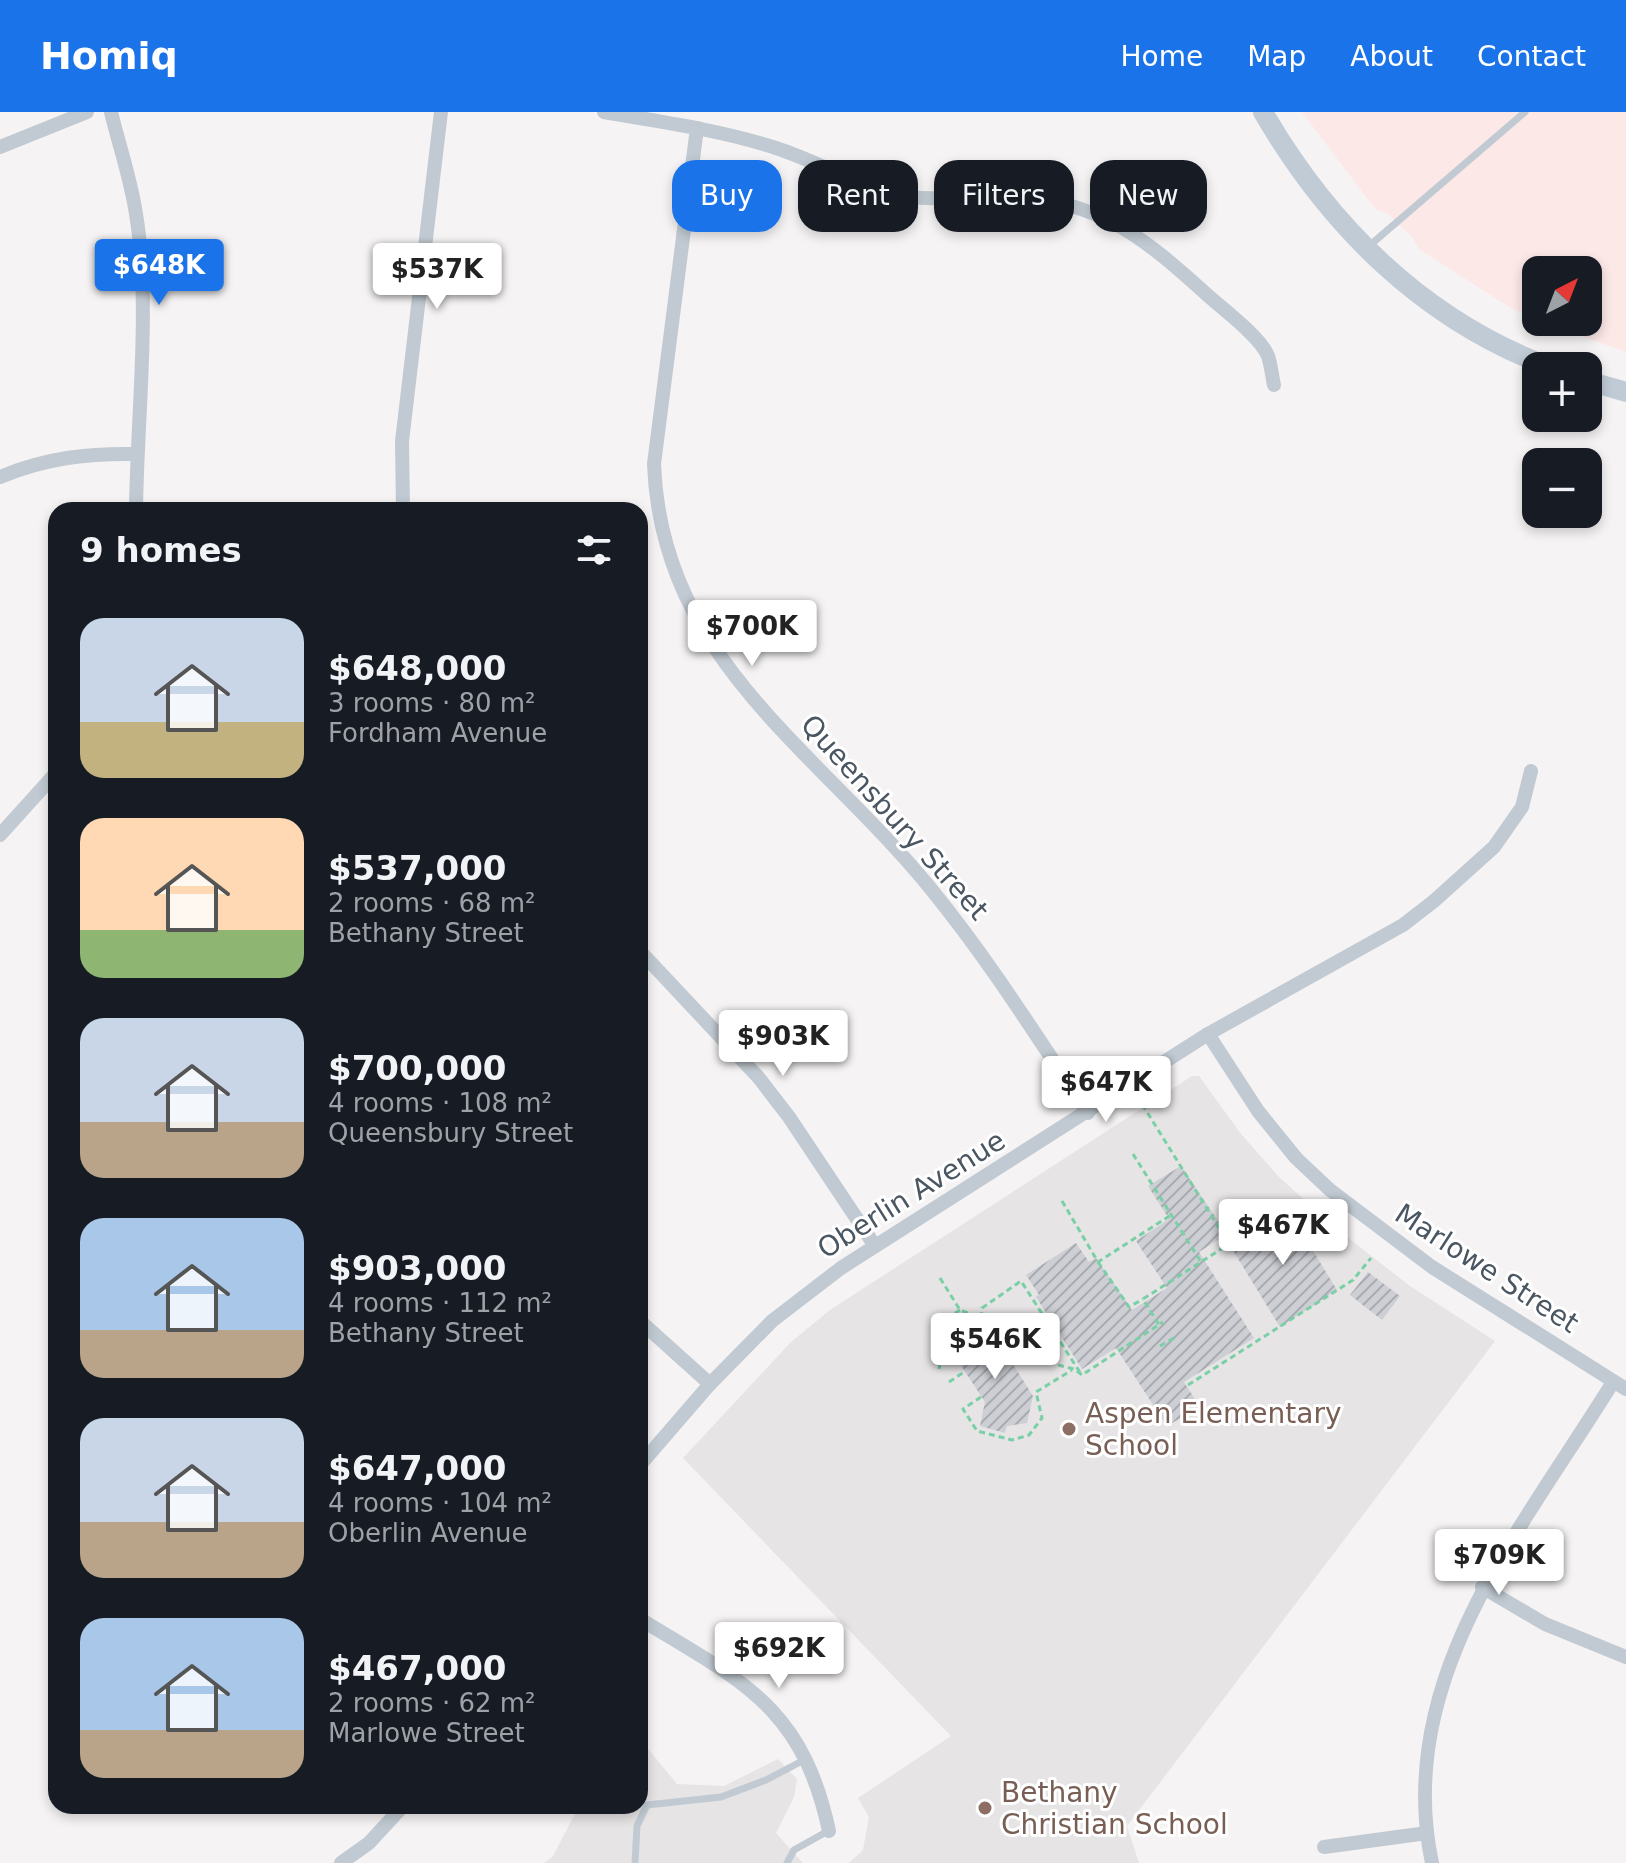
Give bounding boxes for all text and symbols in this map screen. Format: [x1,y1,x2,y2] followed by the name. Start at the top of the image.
[40,34,178,78] text: Homiq
[1120,40,1203,73] text: Home
[1247,40,1306,73] text: Map
[1350,40,1433,73] text: About
[1477,40,1586,73] text: Contact
[672,160,782,232] chip: Buy
[798,160,918,232] chip: Rent
[934,160,1074,232] chip: Filters
[1090,160,1207,232] chip: New
[103,239,215,307] pin: $648K
[381,243,493,311] pin: $537K
[113,250,205,280] text: $648K
[391,254,483,284] text: $537K
[1522,256,1602,336] north arrow
[1522,256,1602,528] map controls
[1522,352,1602,432] button: +
[1522,448,1602,528] button: −
[572,528,616,572] icon: filters
[80,530,242,570] text: 9 homes
[696,600,808,668] pin: $700K
[706,611,798,641] text: $700K
[328,648,507,688] text: $648,000
[144,650,240,746] icon: home
[328,688,536,718] text: 3 rooms · 80 m²
[794,708,995,927] street label: Queensbury Street
[328,718,547,748] text: Fordham Avenue
[328,848,507,888] text: $537,000
[144,850,240,946] icon: home
[328,888,536,918] text: 2 rooms · 68 m²
[328,918,524,948] text: Bethany Street
[727,1010,839,1078] pin: $903K
[737,1021,829,1051] text: $903K
[328,1048,507,1088] text: $700,000
[144,1050,240,1146] icon: home
[1050,1056,1162,1124] pin: $647K
[1060,1067,1152,1097] text: $647K
[328,1088,552,1118] text: 4 rooms · 108 m²
[328,1118,573,1148] text: Queensbury Street
[811,1124,1011,1265] street label: Oberlin Avenue
[1389,1197,1585,1340] street label: Marlowe Street
[1227,1199,1339,1267] pin: $467K
[1237,1210,1329,1240] text: $467K
[328,1248,507,1288] text: $903,000
[144,1250,240,1346] icon: home
[328,1288,552,1318] text: 4 rooms · 112 m²
[939,1313,1051,1381] pin: $546K
[328,1318,524,1348] text: Bethany Street
[949,1324,1041,1354] text: $546K
[1085,1397,1342,1462] place label: Aspen Elementary School
[1060,1420,1078,1438] marker: Aspen Elementary School
[328,1448,507,1488] text: $647,000
[144,1450,240,1546] icon: home
[328,1488,552,1518] text: 4 rooms · 104 m²
[328,1518,527,1548] text: Oberlin Avenue
[1443,1529,1555,1597] pin: $709K
[1453,1540,1545,1570] text: $709K
[723,1622,835,1690] pin: $692K
[733,1633,825,1663] text: $692K
[328,1648,507,1688] text: $467,000
[144,1650,240,1746] icon: home
[328,1688,536,1718] text: 2 rooms · 62 m²
[328,1718,525,1748] text: Marlowe Street
[1001,1776,1228,1841] place label: Bethany Christian School
[976,1799,994,1817] marker: Bethany Christian School

